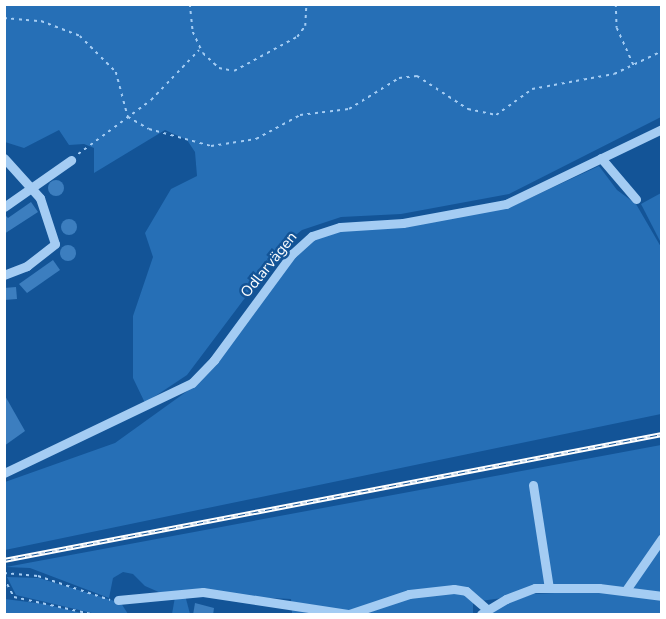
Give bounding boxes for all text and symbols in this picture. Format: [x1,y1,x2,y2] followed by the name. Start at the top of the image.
[237,229,301,301] street label: Odlarvägen

